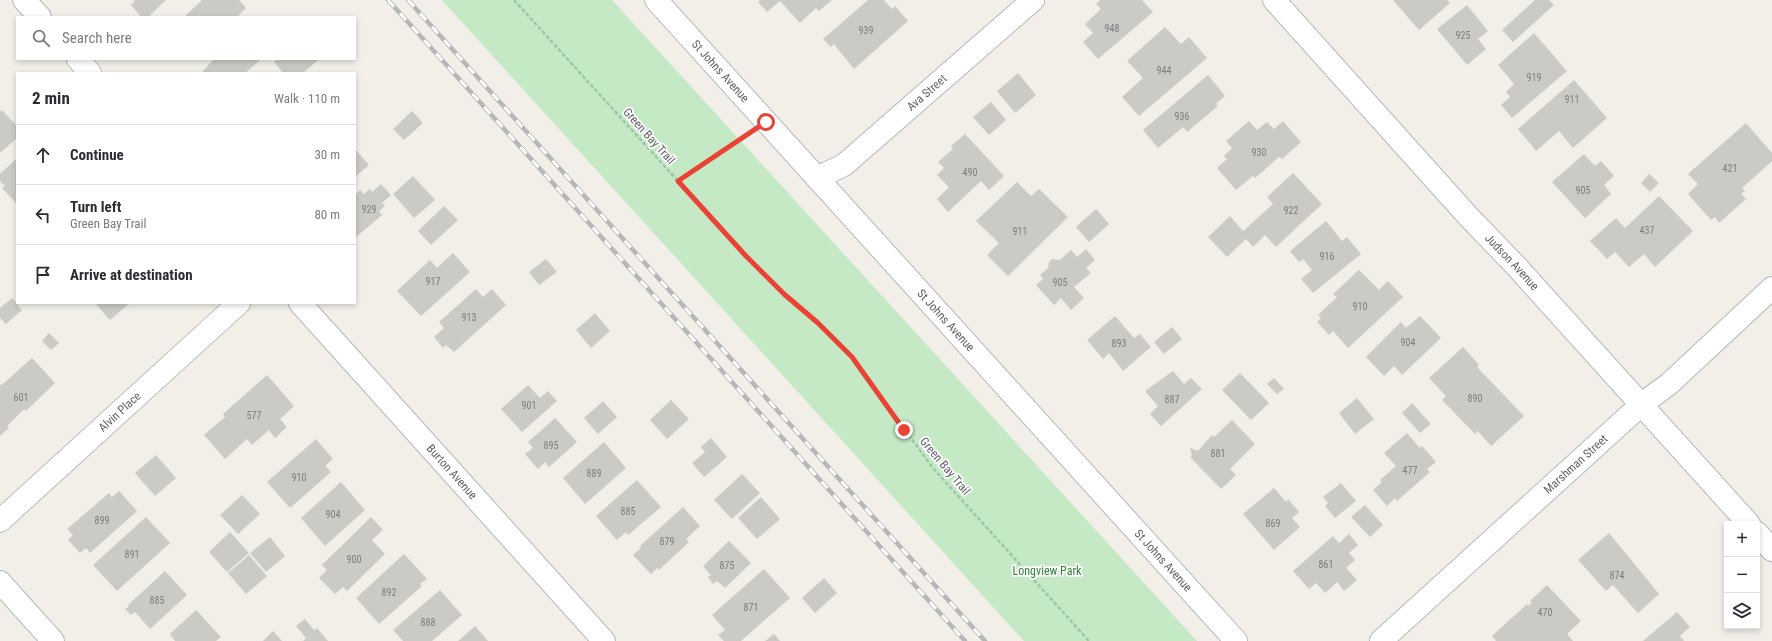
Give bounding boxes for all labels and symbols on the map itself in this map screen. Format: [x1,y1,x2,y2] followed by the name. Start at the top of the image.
[1105,23,1119,34] house number: 948
[859,25,873,36] house number: 939
[1456,30,1470,41] house number: 925
[689,37,752,105] street label: St Johns Avenue
[1157,65,1171,76] house number: 944
[904,71,950,114] street label: Ava Street
[1527,72,1541,83] house number: 919
[1565,94,1579,105] house number: 911
[620,105,678,167] street label: Green Bay Trail
[1175,111,1189,122] house number: 936
[757,113,775,131] route start
[1252,147,1266,158] house number: 930
[1723,163,1737,174] house number: 421
[963,167,977,178] house number: 490
[1576,185,1590,196] house number: 905
[362,204,376,215] house number: 929
[1284,205,1298,216] house number: 922
[1640,225,1654,236] house number: 437
[1013,226,1027,237] house number: 911
[1482,231,1542,294] street label: Judson Avenue
[1320,251,1334,262] house number: 916
[426,276,440,287] house number: 917
[1053,277,1067,288] house number: 905
[914,286,978,355] street label: St Johns Avenue
[1353,301,1367,312] house number: 910
[462,312,476,323] house number: 913
[1401,337,1415,348] house number: 904
[1112,338,1126,349] house number: 893
[96,389,144,435] street label: Alvin Place
[14,392,28,403] house number: 601
[1468,393,1482,404] house number: 890
[1165,394,1179,405] house number: 887
[522,400,536,411] house number: 901
[247,410,261,421] house number: 577
[895,421,913,439] route end
[1541,431,1611,497] street label: Marshman Street
[917,434,973,498] street label: Green Bay Trail
[544,440,558,451] house number: 895
[424,441,480,502] street label: Burton Avenue
[1211,448,1225,459] house number: 881
[1403,465,1417,476] house number: 477
[587,468,601,479] house number: 889
[292,472,306,483] house number: 910
[621,506,635,517] house number: 885
[326,509,340,520] house number: 904
[95,515,109,526] house number: 899
[1266,518,1280,529] house number: 869
[1132,527,1195,595] street label: St Johns Avenue
[660,536,674,547] house number: 879
[125,549,139,560] house number: 891
[347,554,361,565] house number: 900
[1319,559,1333,570] house number: 861
[720,560,734,571] house number: 875
[1013,564,1082,578] park label: Longview Park
[1610,570,1624,581] house number: 874
[382,587,396,598] house number: 892
[150,595,164,606] house number: 885
[744,602,758,613] house number: 871
[1538,607,1552,618] house number: 470
[421,617,435,628] house number: 888

